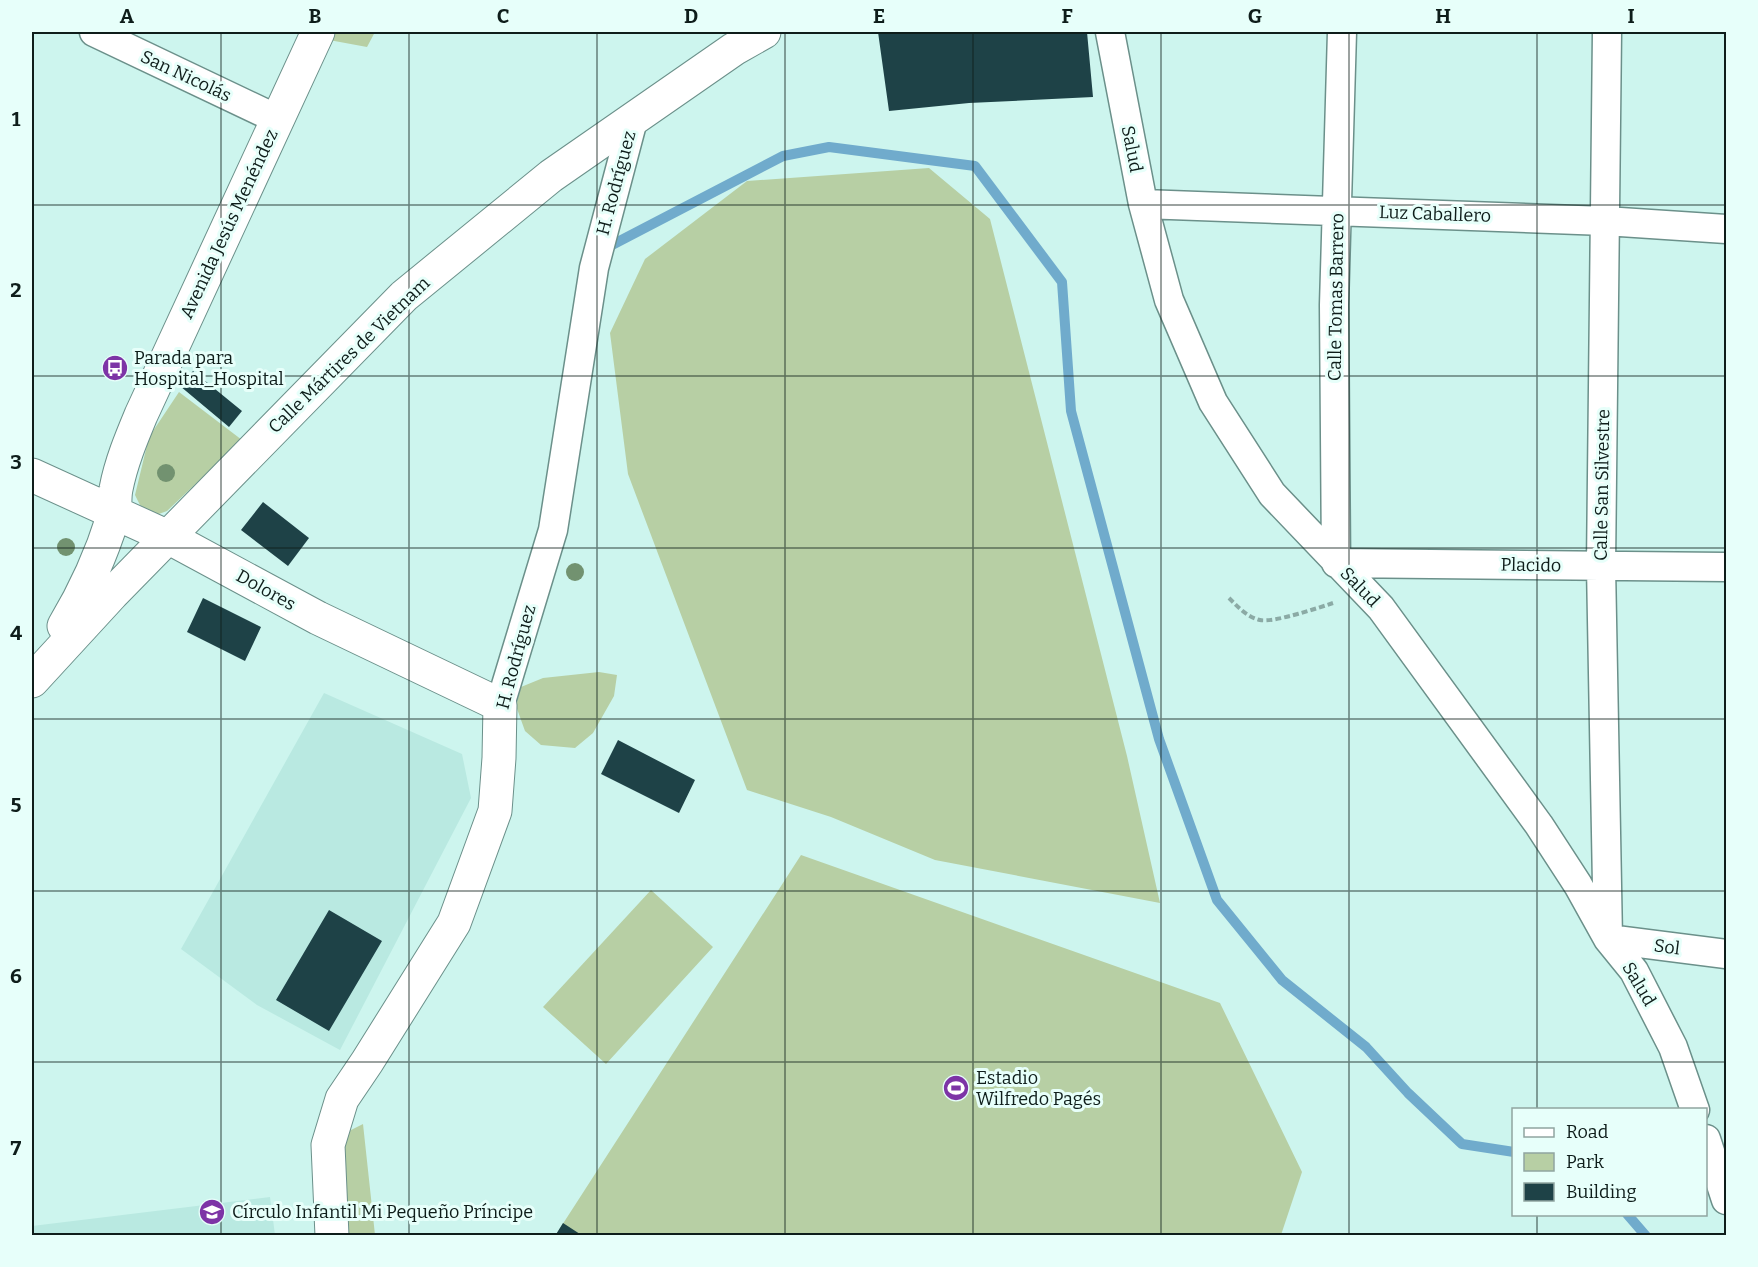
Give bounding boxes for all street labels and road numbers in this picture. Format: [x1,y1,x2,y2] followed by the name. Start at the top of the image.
[137,45,235,107] street label: San Nicolás
[1117,124,1147,175] street label: Salud
[175,126,283,322] street label: Avenida Jesús Menéndez
[592,128,640,238] street label: H. Rodríguez
[1378,201,1492,227] street label: Luz Caballero
[1324,213,1348,381] street label: Calle Tomas Barrero
[264,272,434,438] street label: Calle Mártires de Vietnam
[1590,409,1614,561] street label: Calle San Silvestre
[1500,553,1562,577] street label: Placido
[1336,562,1385,612] street label: Salud
[232,565,300,615] street label: Dolores
[492,602,540,712] street label: H. Rodríguez
[1653,934,1681,960] street label: Sol
[1617,958,1661,1010] street label: Salud

